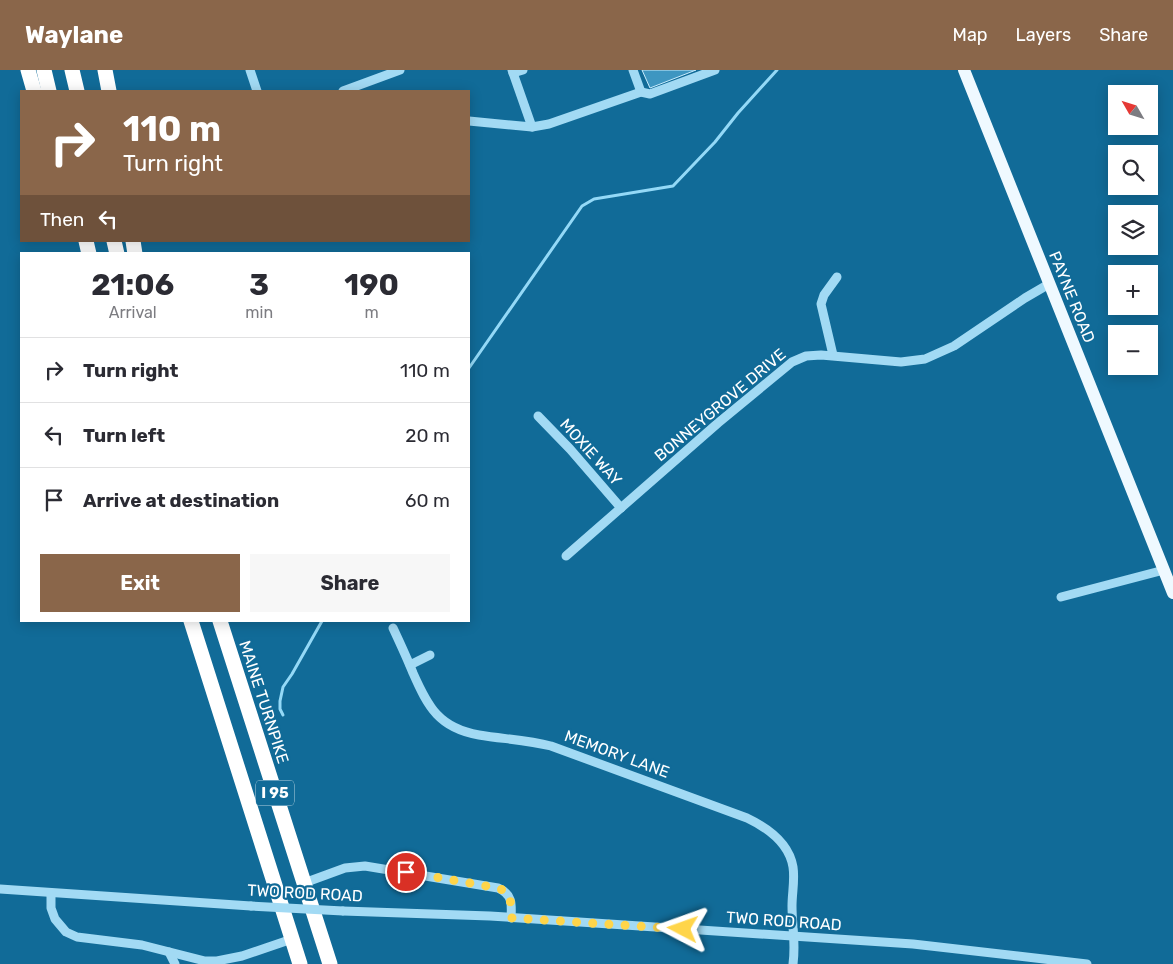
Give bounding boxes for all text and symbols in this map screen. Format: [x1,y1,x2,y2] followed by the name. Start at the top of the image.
[25,21,123,49] text: Waylane
[953,24,988,46] text: Map
[1016,24,1071,46] text: Layers
[1099,24,1148,46] text: Share
[1108,85,1158,135] north arrow
[1108,85,1158,375] map controls
[123,108,221,150] text: 110 m
[40,110,105,175] icon: right
[1108,145,1158,195] button: search
[123,150,223,177] text: Turn right
[94,205,122,233] icon: left
[1108,205,1158,255] button: layers
[40,208,84,231] text: Then
[1045,248,1099,346] street label: PAYNE ROAD
[1108,265,1158,315] button: +
[91,267,174,303] text: 21:06
[249,267,269,303] text: 3
[344,267,399,303] text: 190
[109,303,157,322] text: Arrival
[245,303,273,322] text: min
[364,303,379,322] text: m
[1108,325,1158,375] button: −
[651,345,789,465] street label: BONNEYGROVE DRIVE
[40,356,68,384] icon: right
[83,359,178,382] text: Turn right
[400,359,450,382] text: 110 m
[556,415,626,489] street label: MOXIE WAY
[40,421,68,449] icon: left
[83,424,165,447] text: Turn left
[405,424,450,447] text: 20 m
[40,486,68,514] icon: arrive
[83,489,279,512] text: Arrive at destination
[405,489,450,512] text: 60 m
[40,554,240,612] button: Exit
[250,554,450,612] button: Share
[235,638,293,766] street label: MAINE TURNPIKE
[562,726,672,782] street label: MEMORY LANE
[256,780,294,806] road number: I 95
[385,851,427,893] pin
[392,858,420,886] icon: arrive
[247,880,363,906] street label: TWO ROD ROAD
[656,902,708,954] position arrow
[726,907,842,935] street label: TWO ROD ROAD

